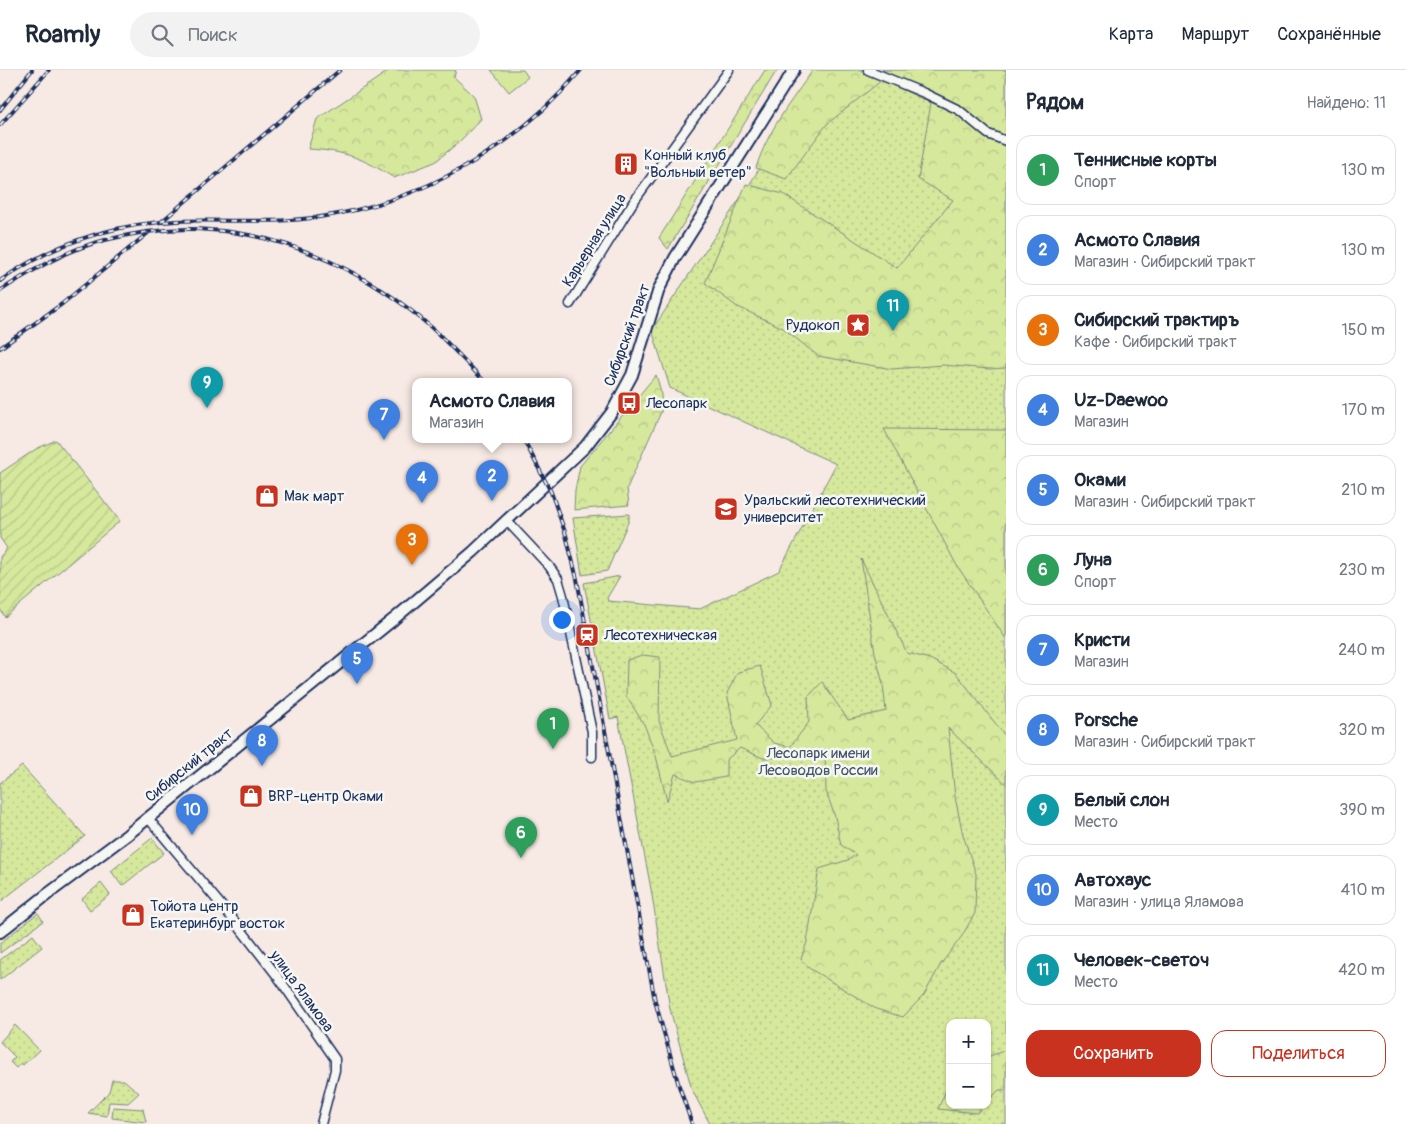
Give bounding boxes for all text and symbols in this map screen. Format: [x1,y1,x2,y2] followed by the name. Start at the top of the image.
[130,12,480,57] search box
[25,20,100,49] text: Roamly
[148,21,176,49] icon: search
[188,23,238,47] text: Поиск
[1109,23,1153,46] text: Карта
[1181,23,1249,46] text: Маршрут
[1277,23,1381,46] text: Сохранённые
[1026,89,1084,116] text: Рядом
[1306,93,1386,113] text: Найдено: 11
[644,146,752,182] place label: Конный клуб "Вольный ветер"
[1074,148,1217,172] text: Теннисные корты
[613,151,639,177] building icon: Конный клуб "Вольный ветер"
[1040,160,1046,180] text: 1
[1341,160,1385,180] text: 130 m
[1074,172,1116,192] text: Спорт
[558,190,631,290] street label: Карьерная улица
[1074,228,1200,252] text: Асмото Славия
[1039,240,1047,260] text: 2
[1341,240,1385,260] text: 130 m
[1074,252,1256,272] text: Магазин · Сибирский тракт
[600,281,655,389] street label: Сибирский тракт
[877,290,909,331] pin: 11
[1074,308,1240,332] text: Сибирский трактиръ
[845,312,871,338] place icon: Рудокоп
[786,316,840,335] place label: Рудокоп
[1039,320,1047,340] text: 3
[1341,320,1385,340] text: 150 m
[1074,332,1237,352] text: Кафе · Сибирский тракт
[191,367,223,408] pin: 9
[412,378,572,443] popup
[1074,388,1168,412] text: Uz-Daewoo
[429,389,555,413] text: Асмото Славия
[616,390,642,416] bus stop icon: Лесопарк
[645,394,708,413] place label: Лесопарк
[368,399,400,440] pin: 7
[1038,400,1048,420] text: 4
[1342,400,1385,420] text: 170 m
[1074,412,1129,432] text: Магазин
[429,413,484,433] text: Магазин
[476,460,508,501] pin: 2
[406,462,438,503] pin: 4
[1074,468,1126,492] text: Оками
[1039,480,1047,500] text: 5
[1341,480,1385,500] text: 210 m
[254,483,280,509] shop icon: Мак март
[284,487,345,506] place label: Мак март
[743,491,926,527] place label: Уральский лесотехнический университет
[1074,492,1256,512] text: Магазин · Сибирский тракт
[713,496,739,522] school or university icon: Уральский лесотехнический университет
[396,524,428,565] pin: 3
[1074,548,1112,572] text: Луна
[1038,560,1048,580] text: 6
[1339,560,1385,580] text: 230 m
[1074,572,1116,592] text: Спорт
[549,607,575,633] your location
[574,622,600,648] station icon: Лесотехническая
[603,626,717,645] place label: Лесотехническая
[1074,628,1130,652] text: Кристи
[1039,640,1047,660] text: 7
[1338,640,1385,660] text: 240 m
[341,643,373,684] pin: 5
[1074,652,1129,672] text: Магазин
[537,708,569,749] pin: 1
[1074,708,1138,732] text: Porsche
[1039,720,1047,740] text: 8
[1339,720,1385,740] text: 320 m
[142,724,237,807] street label: Сибирский тракт
[246,725,278,766] pin: 8
[1074,732,1256,752] text: Магазин · Сибирский тракт
[757,744,878,780] park label: Лесопарк имени Лесоводов России
[238,783,264,809] shop icon: BRP-центр Оками
[268,787,383,806] place label: BRP-центр Оками
[1074,788,1170,812] text: Белый слон
[176,794,208,835] pin: 10
[1039,800,1047,820] text: 9
[1339,800,1385,820] text: 390 m
[1074,812,1118,832] text: Место
[505,817,537,858] pin: 6
[1074,868,1152,892] text: Автохаус
[1034,880,1052,900] text: 10
[1341,880,1385,900] text: 410 m
[1074,892,1244,912] text: Магазин · улица Яламова
[150,897,285,933] place label: Тойота центр Екатеринбург восток
[120,902,146,928] shop icon: Тойота центр Екатеринбург восток
[265,946,338,1036] street label: улица Яламова
[1074,948,1209,972] text: Человек-светоч
[1037,960,1049,980] text: 11
[1338,960,1385,980] text: 420 m
[1074,972,1118,992] text: Место
[946,1019,991,1109] map controls
[946,1019,991,1064] button: +
[1026,1030,1201,1077] button: Сохранить
[1211,1030,1386,1077] button: Поделиться
[946,1064,991,1109] button: −

